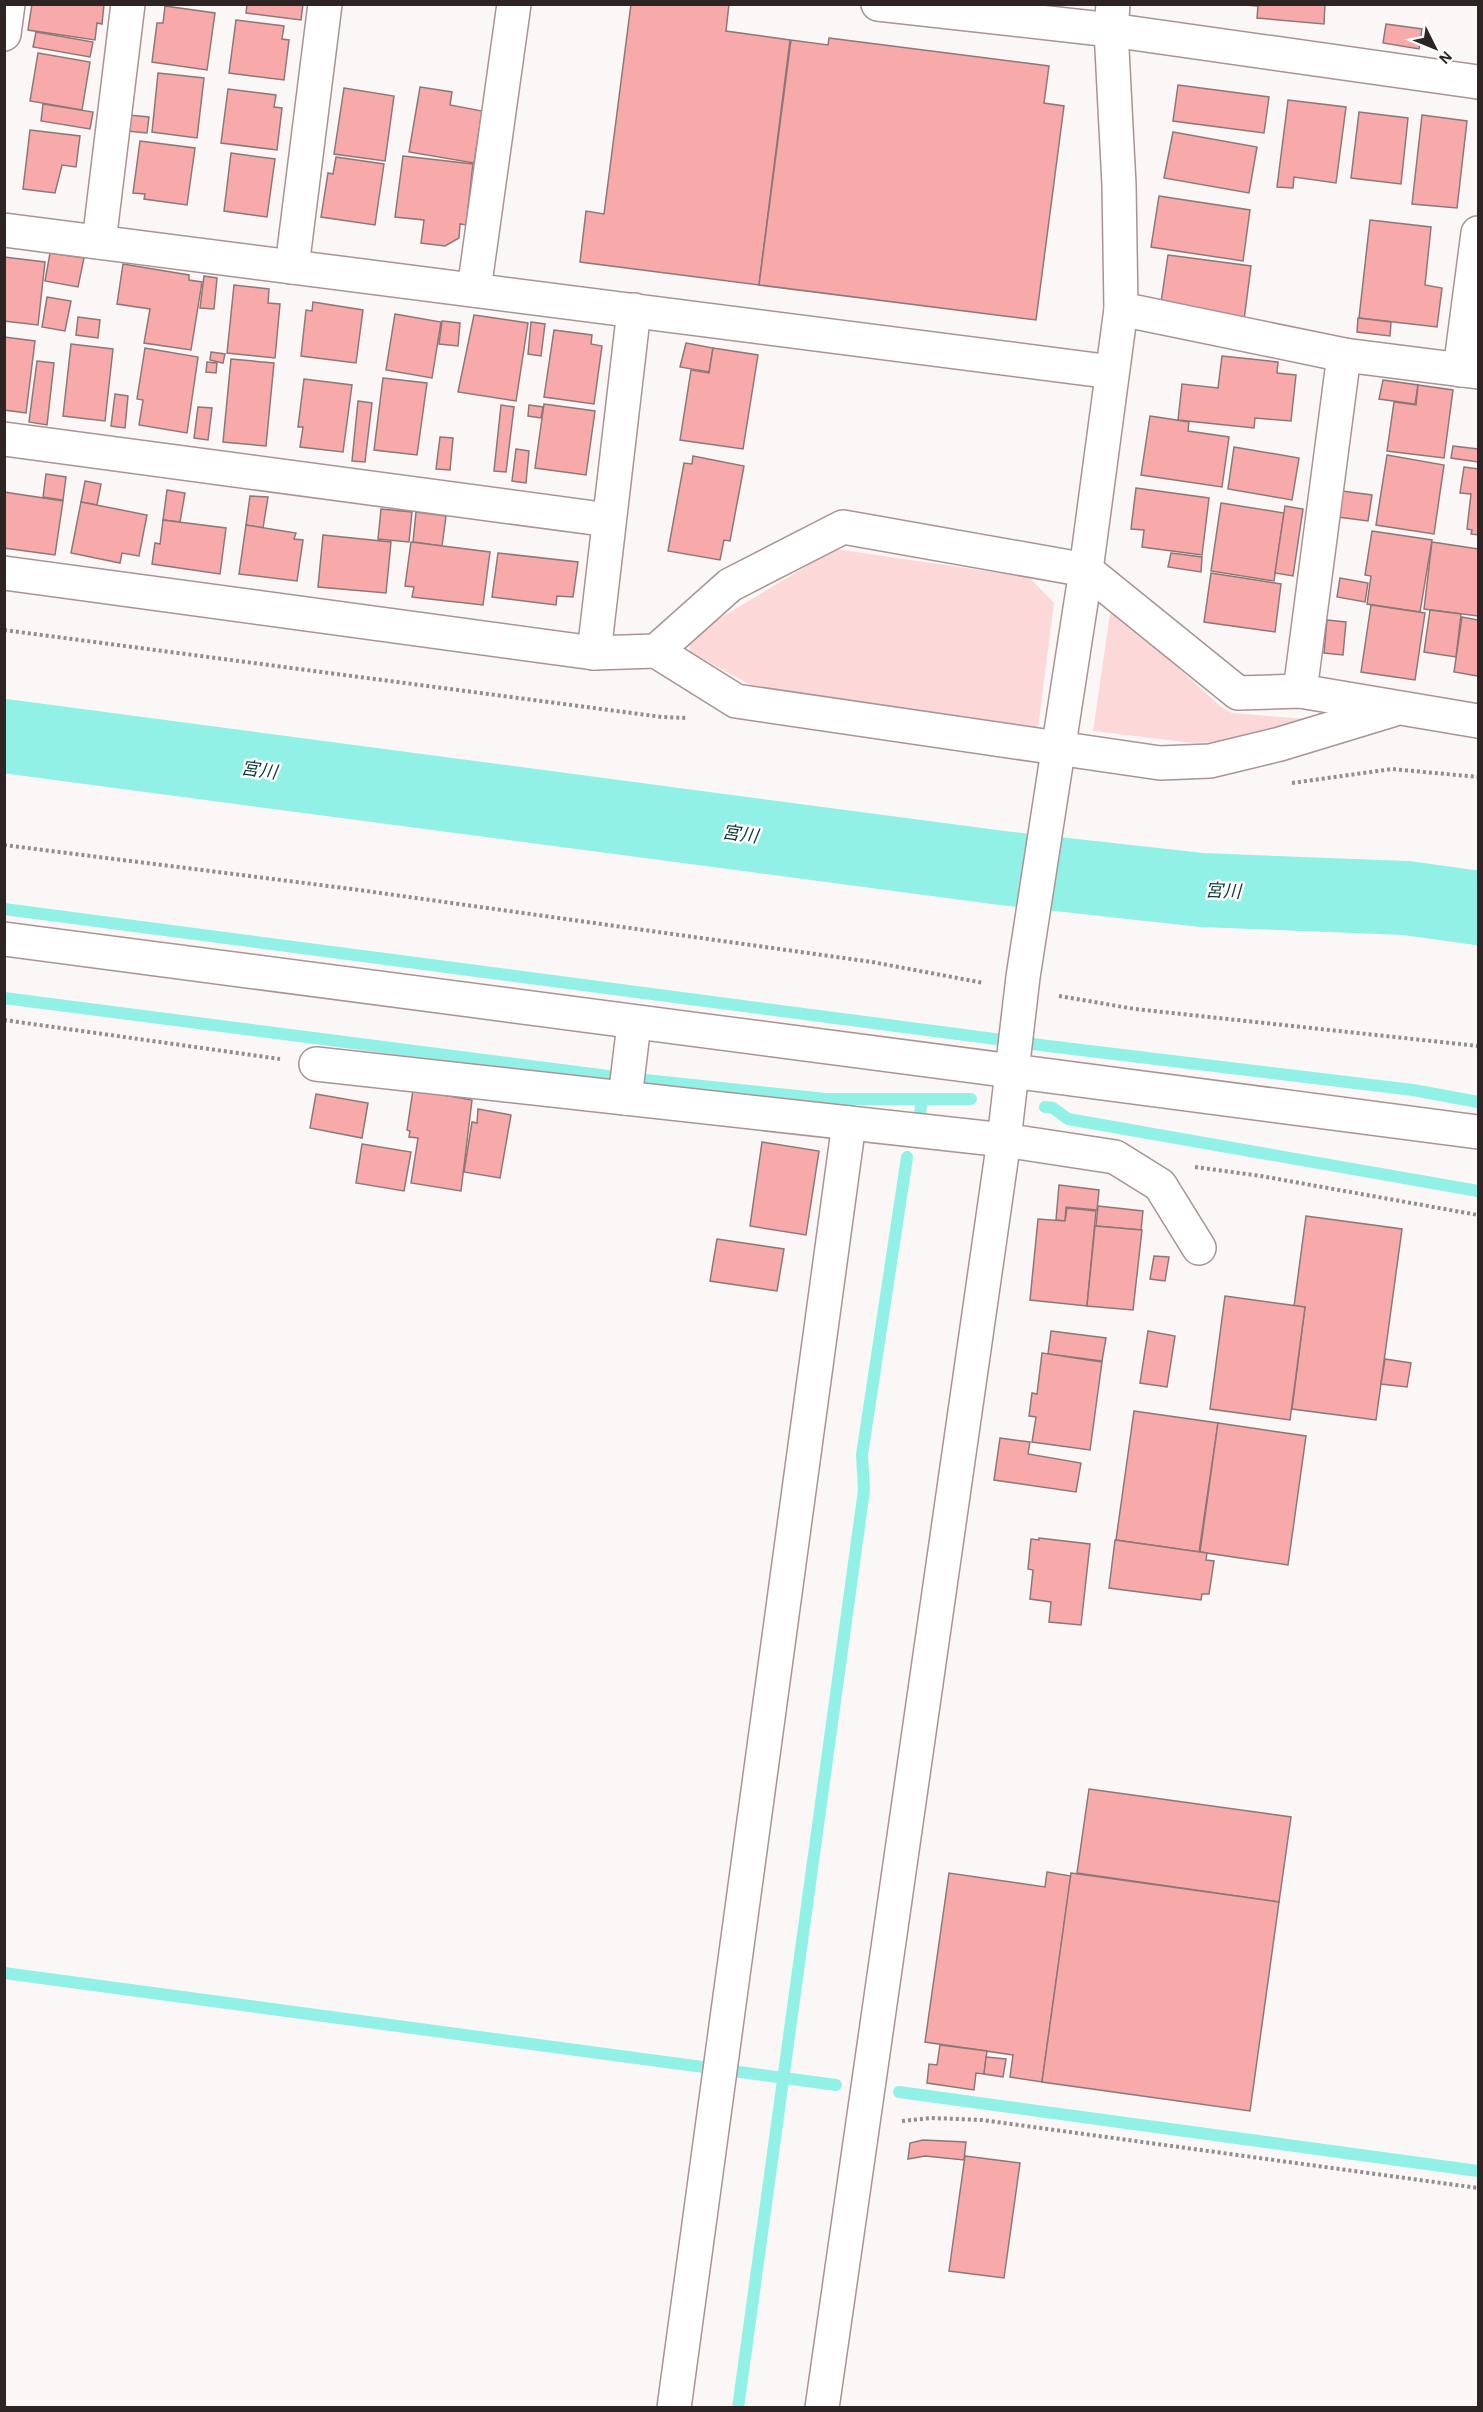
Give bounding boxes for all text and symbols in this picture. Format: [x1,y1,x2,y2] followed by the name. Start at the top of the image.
[1405,18,1465,78] north arrow
[1436,48,1455,67] text: N
[240,758,280,783] water label: 宮川
[721,822,761,847] water label: 宮川
[1205,880,1243,902] water label: 宮川

